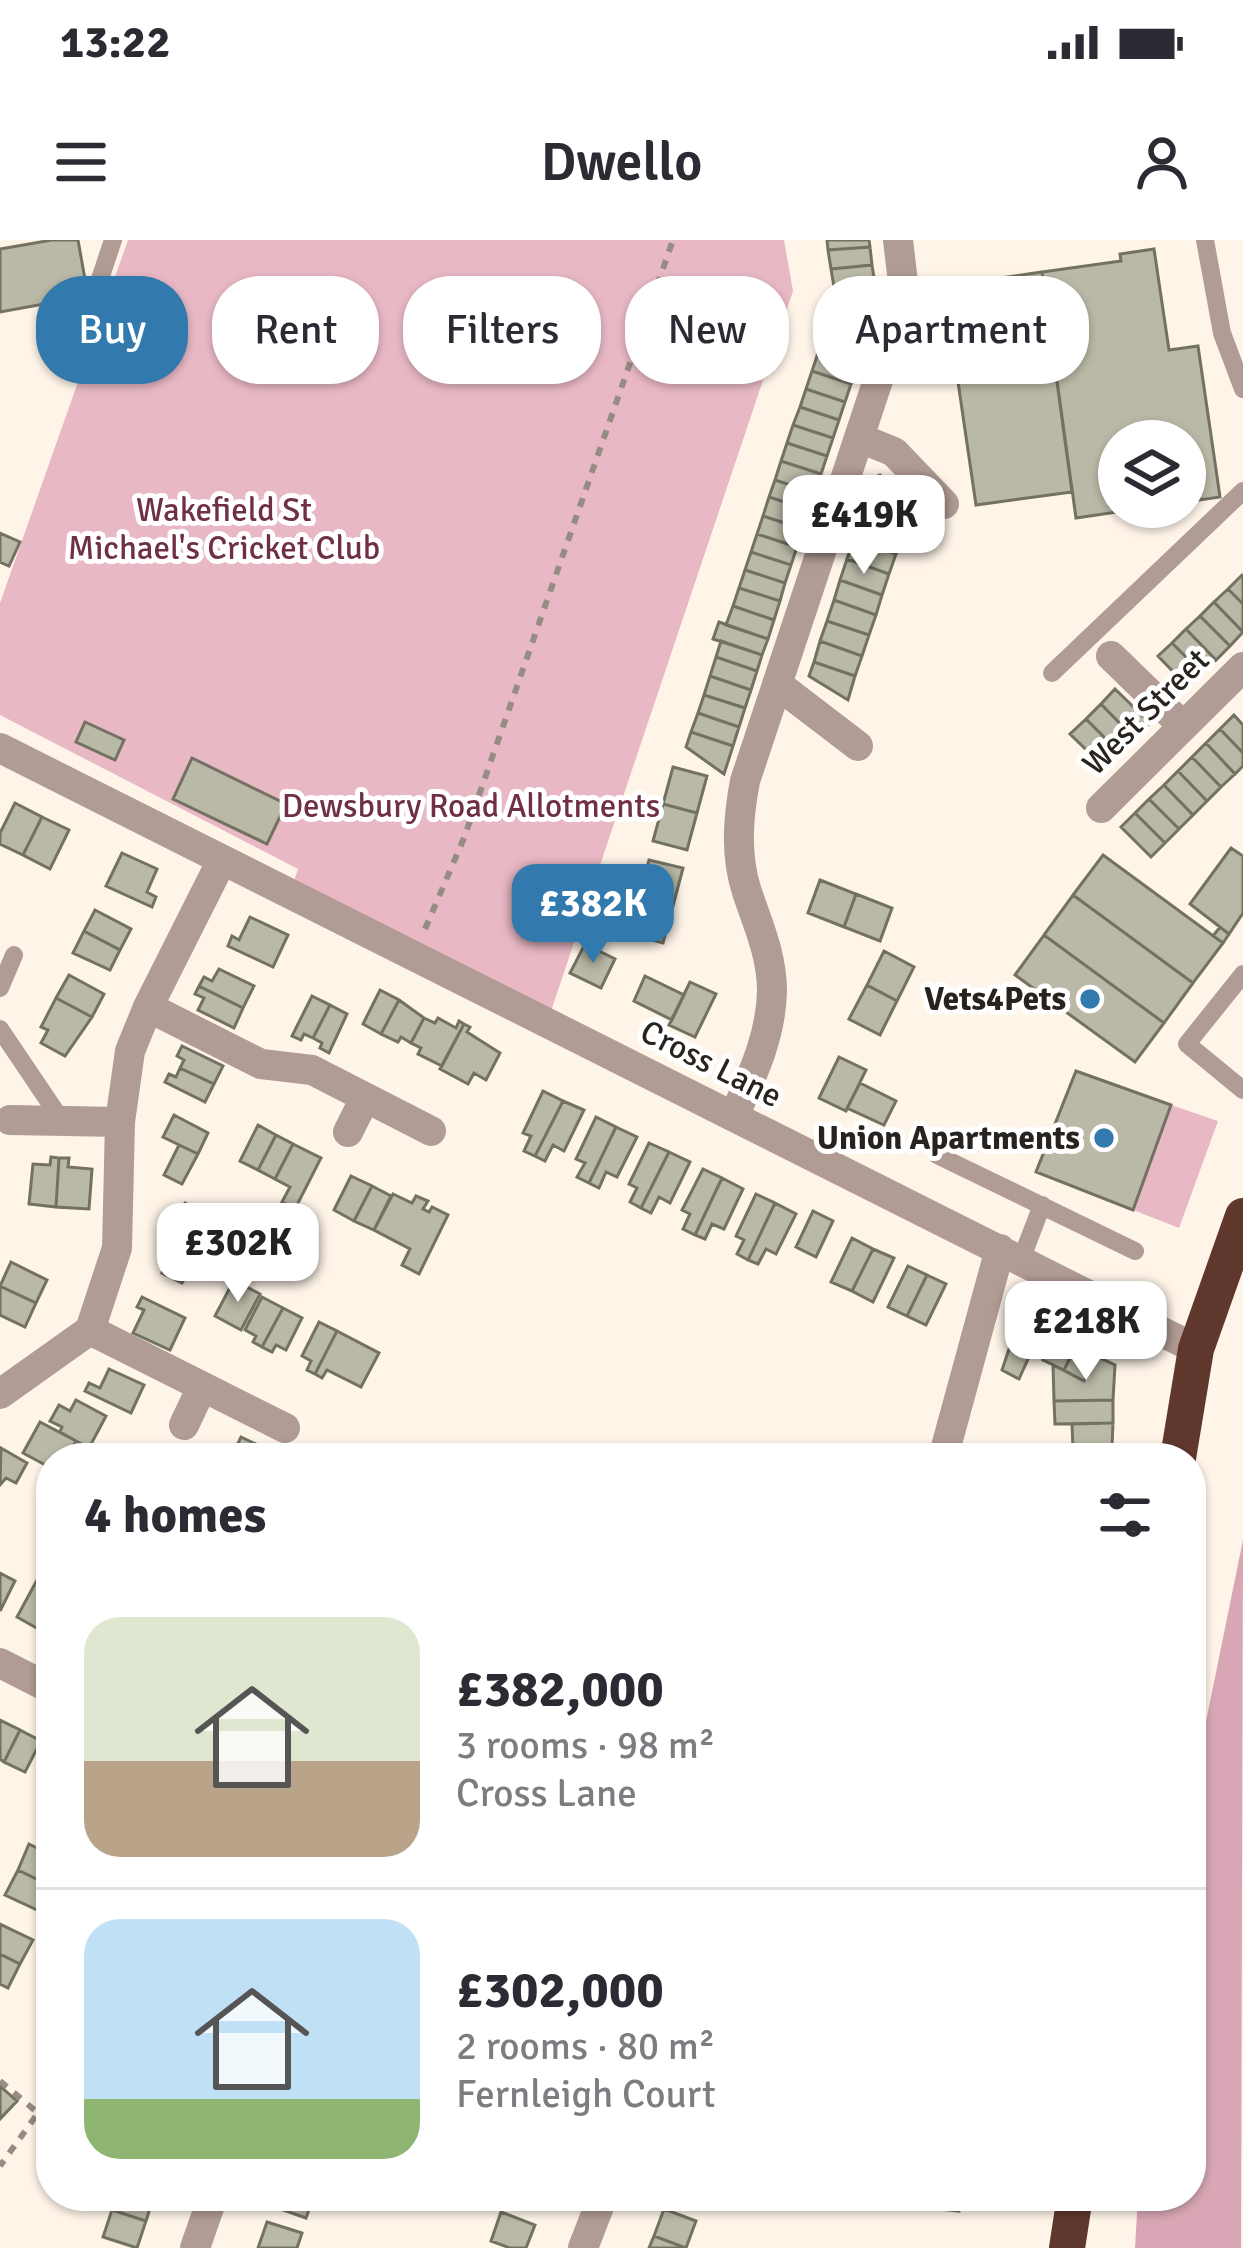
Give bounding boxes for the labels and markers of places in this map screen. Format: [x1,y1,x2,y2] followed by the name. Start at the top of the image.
[780,475,948,577] pin: £419K
[509,864,677,966] pin: £382K
[924,979,1066,1020] place label: Vets4Pets
[1077,986,1103,1012] marker: Vets4Pets
[817,1118,1080,1159] place label: Union Apartments
[1091,1125,1117,1151] marker: Union Apartments
[154,1203,322,1305] pin: £302K
[1002,1281,1170,1383] pin: £218K

